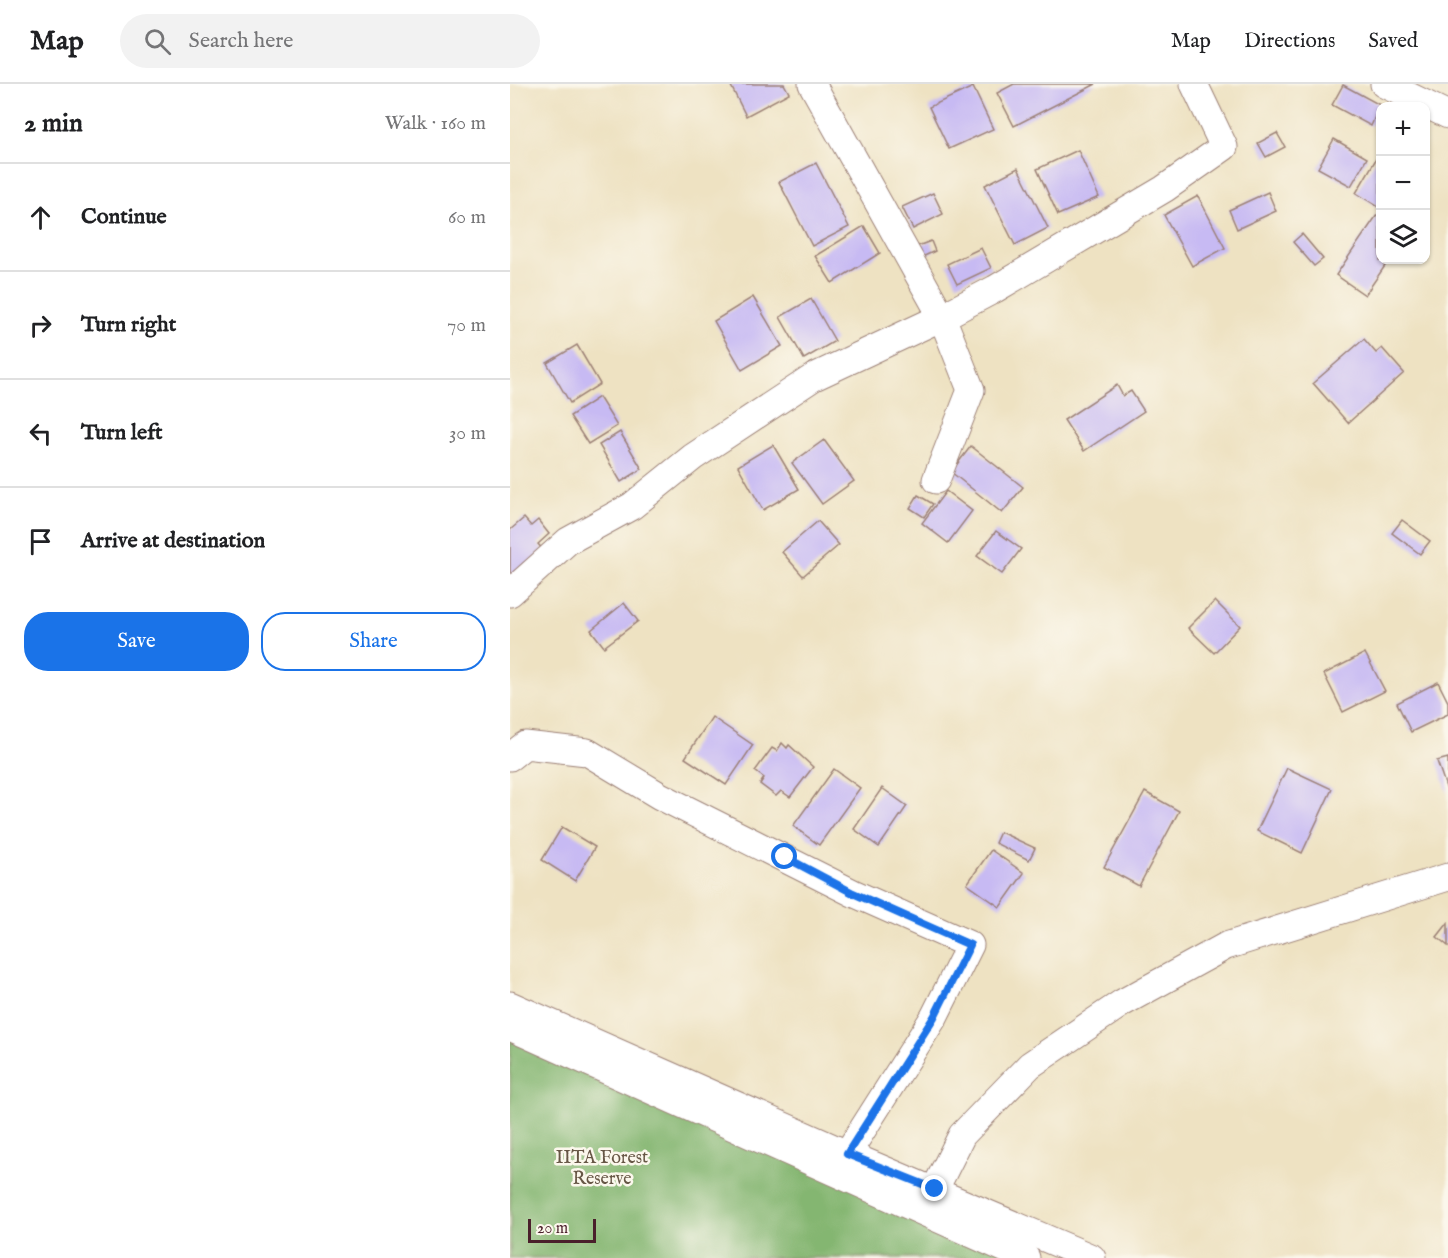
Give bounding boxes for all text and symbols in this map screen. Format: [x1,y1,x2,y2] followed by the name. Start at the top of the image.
[120,14,540,68] search box
[30,24,84,59] text: Map
[141,25,174,58] icon: search
[189,27,293,55] text: Search here
[1171,28,1211,55] text: Map
[1244,28,1335,55] text: Directions
[1368,28,1418,55] text: Saved
[1376,102,1430,264] map controls
[1376,102,1430,156] button: +
[24,107,83,140] text: 2 min
[385,111,486,136] text: Walk · 160 m
[1376,156,1430,210] button: −
[24,201,57,234] icon: ahead
[81,203,167,231] text: Continue
[448,205,486,230] text: 60 m
[1376,210,1430,264] button: layers
[24,309,57,342] icon: right
[81,311,176,339] text: Turn right
[447,313,486,338] text: 70 m
[24,417,57,450] icon: left
[81,419,163,447] text: Turn left
[449,421,486,446] text: 30 m
[24,525,57,558] icon: arrive
[81,527,265,555] text: Arrive at destination
[24,612,249,671] button: Save
[261,612,486,671] button: Share
[771,843,797,869] route start
[556,1147,648,1191] park label: IITA Forest Reserve
[921,1175,947,1201] route end
[528,1216,596,1244] scale bar
[537,1219,568,1239] text: 20 m

